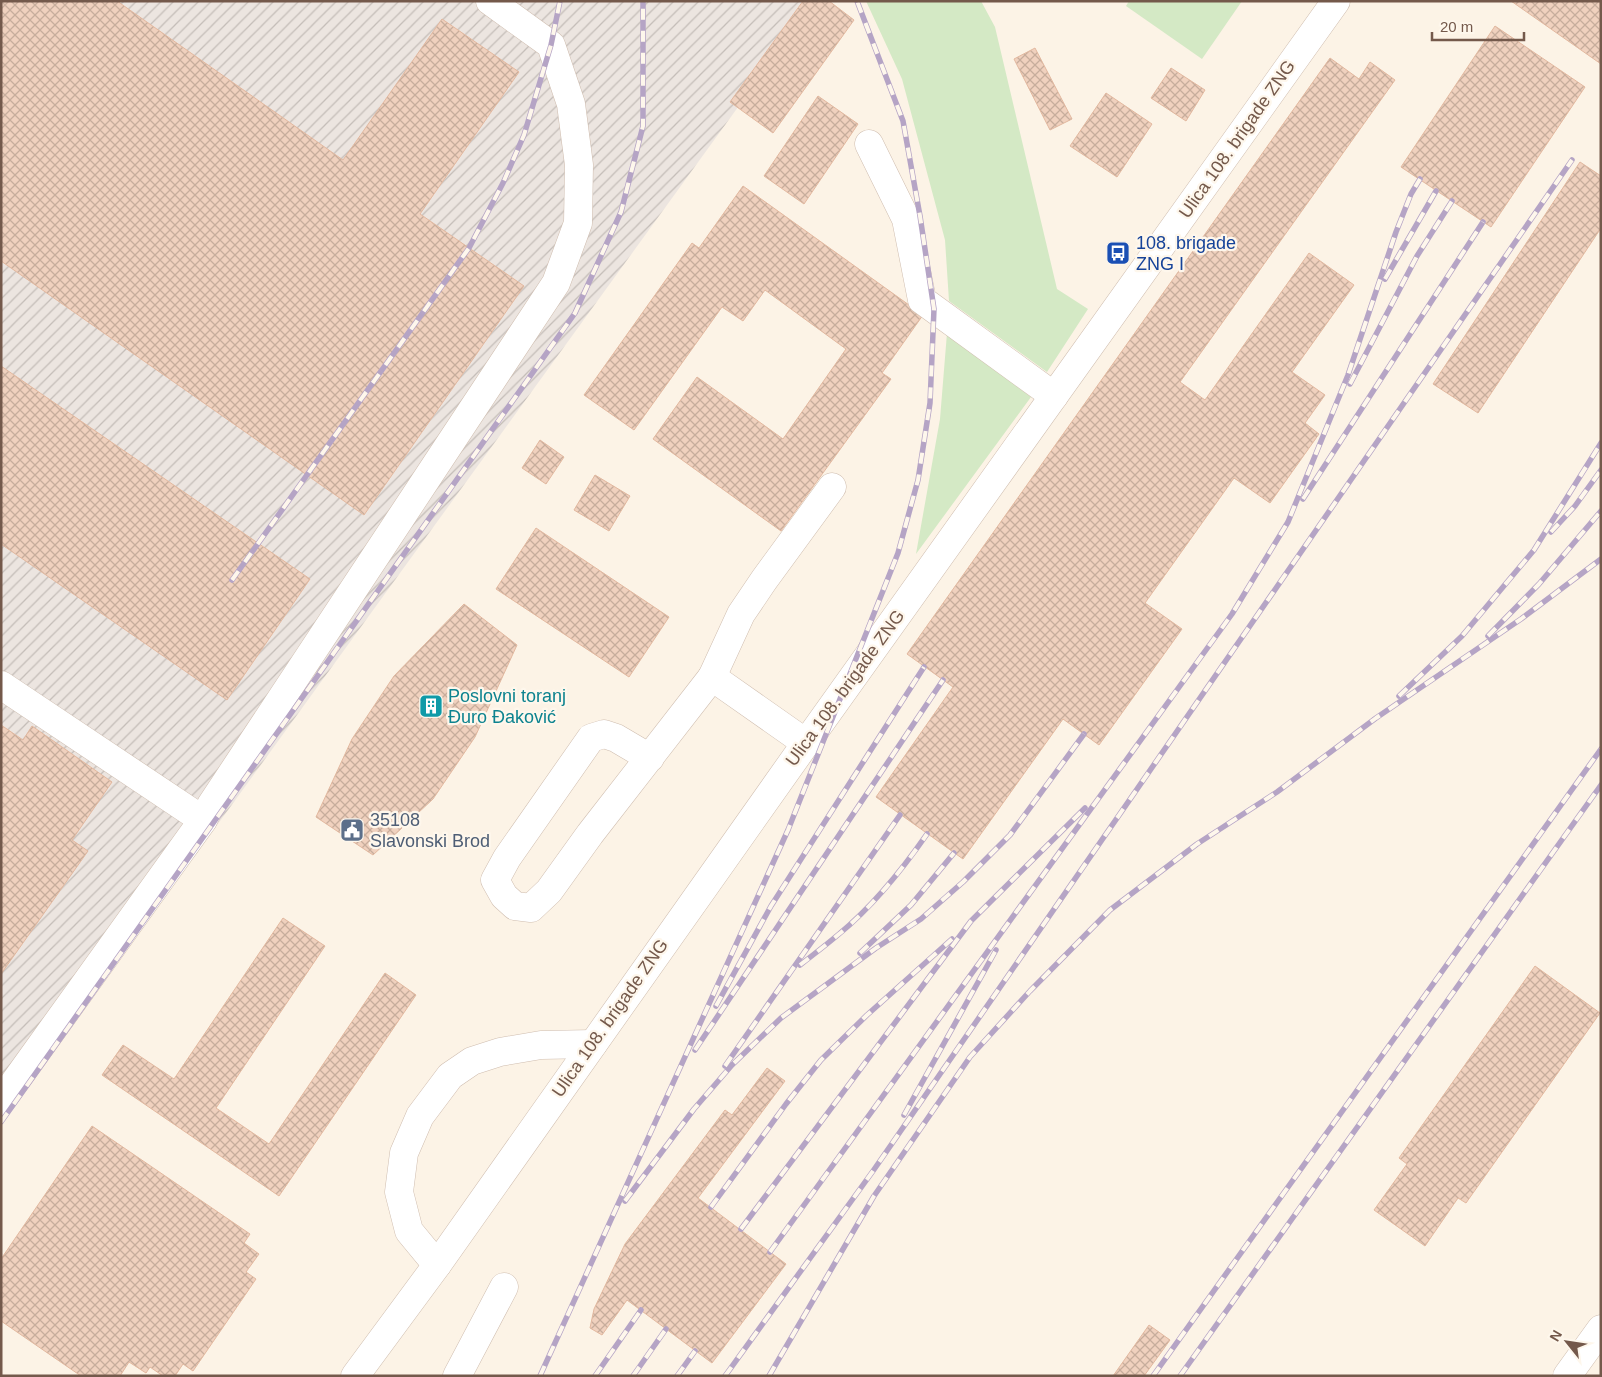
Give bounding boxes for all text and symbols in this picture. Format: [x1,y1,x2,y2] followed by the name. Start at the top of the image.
[1432,10,1524,42] scale bar
[1440,18,1473,35] text: 20 m
[1175,56,1299,222] street label: Ulica 108. brigade ZNG
[1136,233,1236,274] place label: 108. brigade ZNG I
[1105,240,1131,266] bus stop icon: 108. brigade ZNG I
[782,606,908,770] street label: Ulica 108. brigade ZNG
[448,686,566,727] place label: Poslovni toranj Đuro Đaković
[418,693,444,719] building icon: Poslovni toranj Đuro Đaković
[370,810,490,851] place label: 35108 Slavonski Brod
[339,817,365,843] public building icon: 35108 Slavonski Brod
[548,935,672,1101] street label: Ulica 108. brigade ZNG
[1542,1317,1592,1367] north arrow
[1546,1327,1565,1344] text: N

